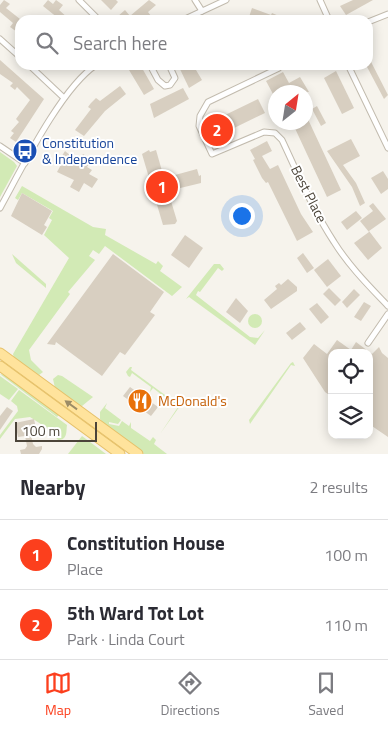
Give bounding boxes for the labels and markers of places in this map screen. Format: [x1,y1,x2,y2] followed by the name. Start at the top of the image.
[201,111,233,149] pin: 2
[42,132,137,169] place label: Constitution & Independence
[12,138,38,164] bus stop icon: Constitution & Independence
[146,168,178,206] pin: 1
[127,388,153,414] restaurant icon: McDonald's
[158,390,227,411] place label: McDonald's

